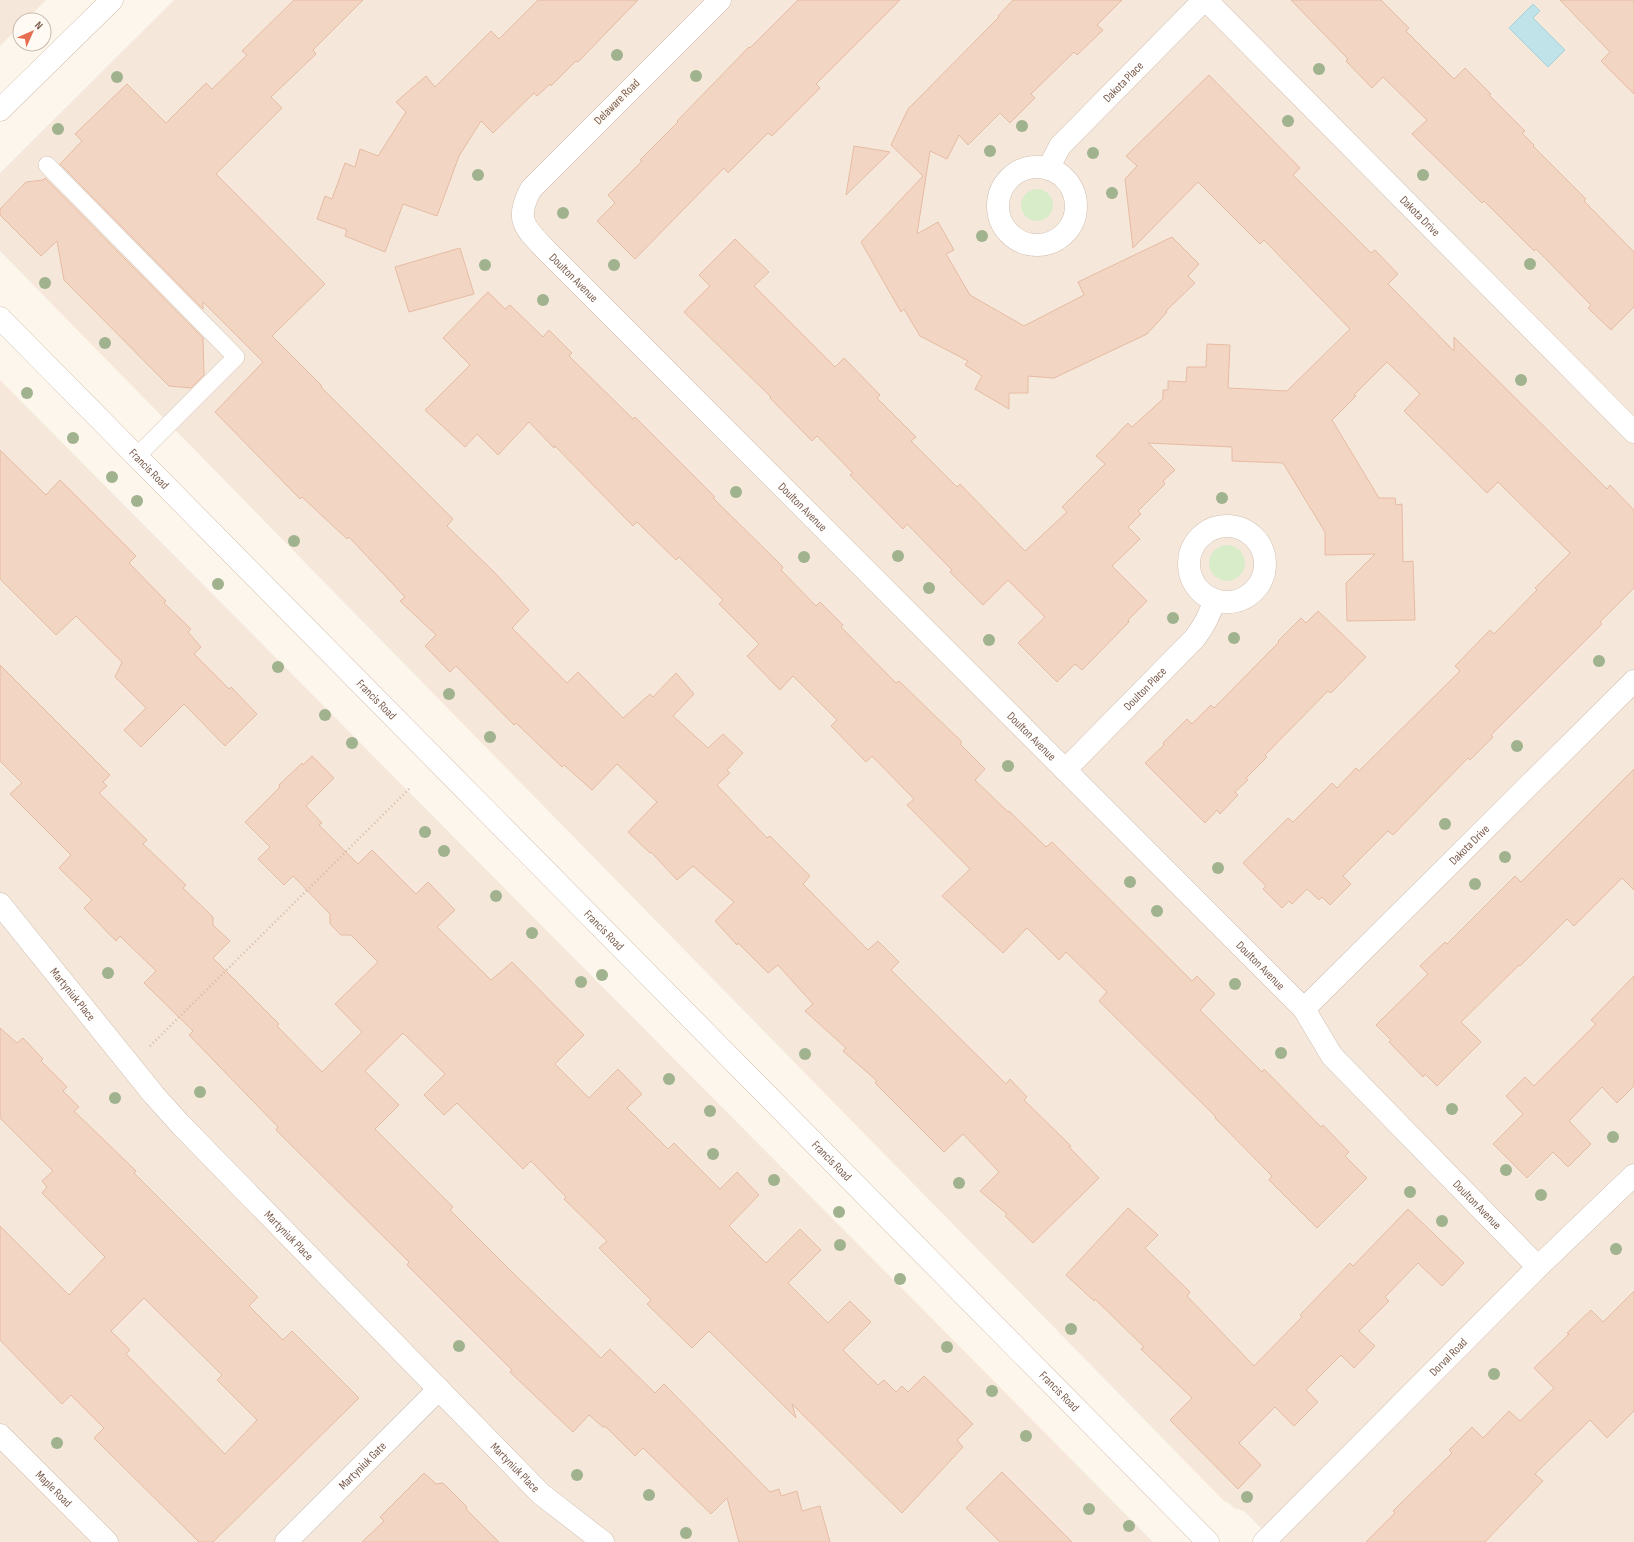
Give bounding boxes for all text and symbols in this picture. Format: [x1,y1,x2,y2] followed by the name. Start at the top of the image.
[12,12,52,52] north arrow
[32,19,45,32] text: N
[1100,58,1147,105] street label: Dakota Place
[591,76,643,128] street label: Delaware Road
[1397,193,1443,239] street label: Dakota Drive
[546,250,601,305] street label: Doulton Avenue
[126,446,172,492] street label: Francis Road
[775,479,830,535] street label: Doulton Avenue
[1120,664,1170,714] street label: Doulton Place
[353,676,400,723] street label: Francis Road
[1004,709,1059,764] street label: Doulton Avenue
[1446,821,1493,868] street label: Dakota Drive
[581,907,627,953] street label: Francis Road
[1233,938,1288,993] street label: Doulton Avenue
[47,965,99,1024] street label: Martyniuk Place
[808,1137,855,1184] street label: Francis Road
[1450,1177,1505,1233] street label: Doulton Avenue
[261,1207,317,1264] street label: Martyniuk Place
[1426,1335,1470,1379] street label: Dorval Road
[1036,1368,1082,1415] street label: Francis Road
[335,1438,390,1493] street label: Martyniuk Gate
[487,1439,543,1496] street label: Martyniuk Place
[32,1467,75,1510] street label: Maple Road

